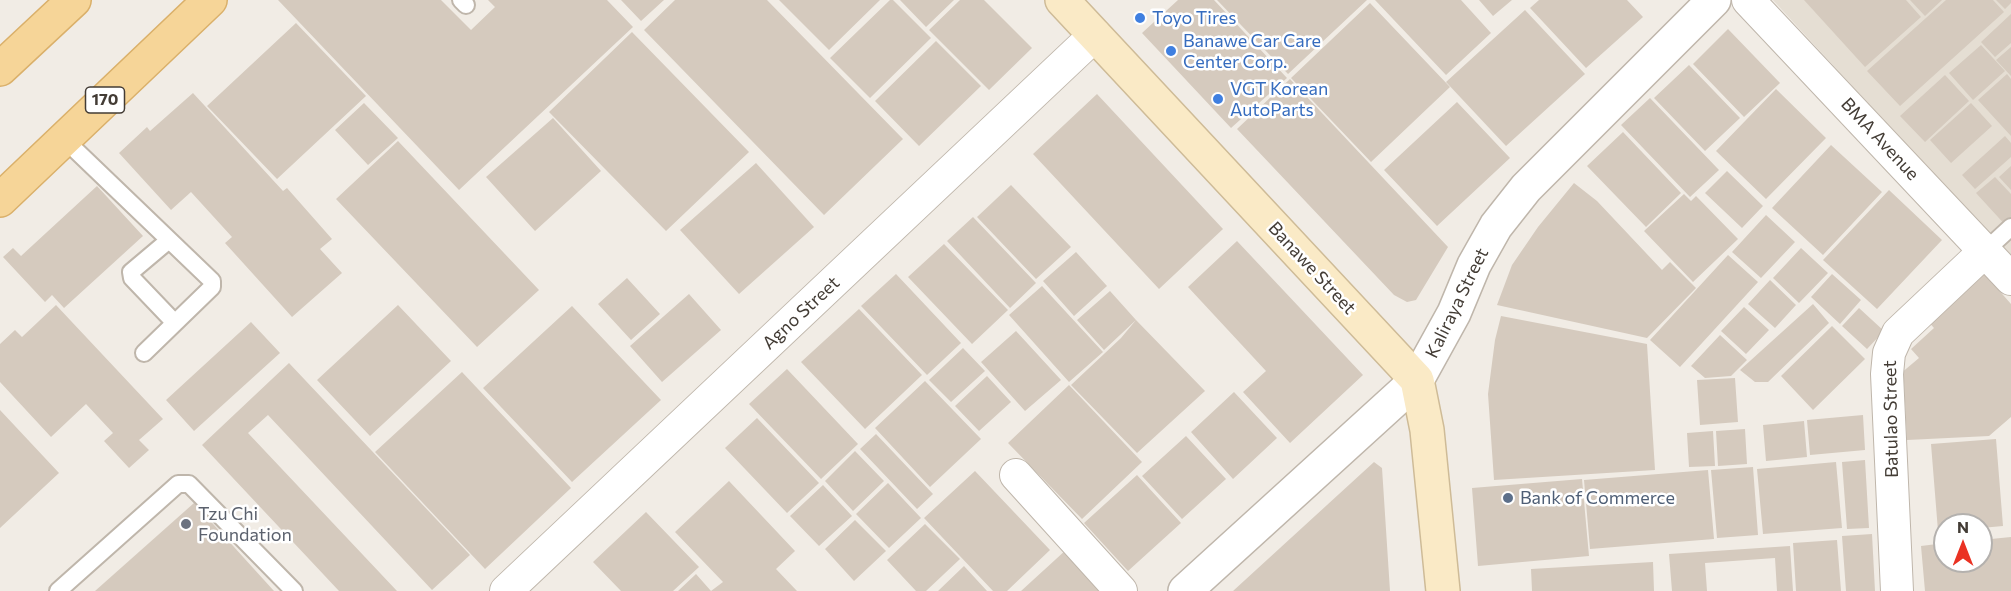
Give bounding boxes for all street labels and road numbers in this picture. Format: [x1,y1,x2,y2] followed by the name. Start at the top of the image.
[86,87,124,113] road number: 170
[1836,93,1924,185] street label: BMA Avenue
[1264,217,1360,319] street label: Banawe Street
[1421,244,1493,362] street label: Kaliraya Street
[758,272,844,354] street label: Agno Street
[1879,360,1903,478] street label: Batulao Street

